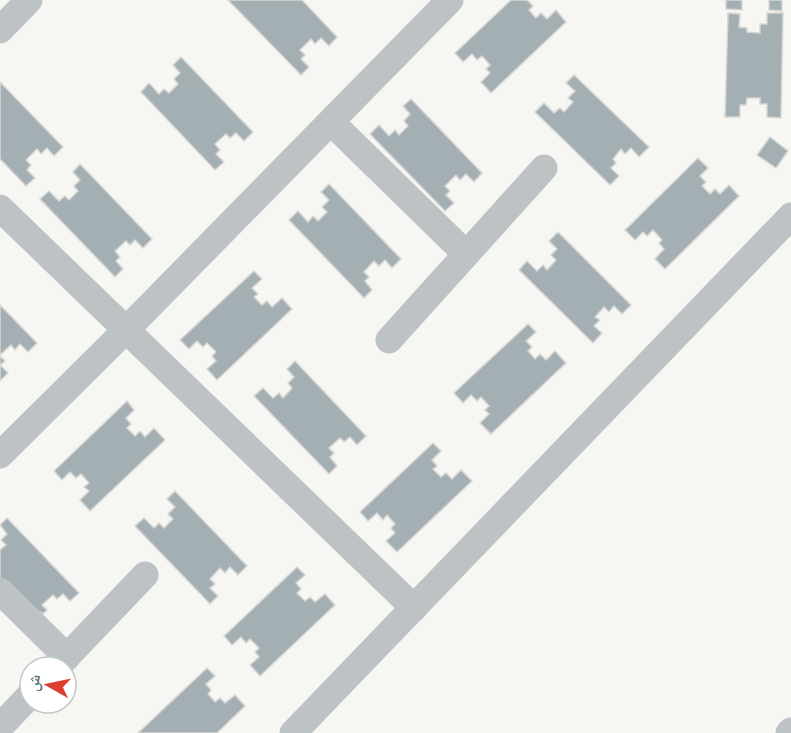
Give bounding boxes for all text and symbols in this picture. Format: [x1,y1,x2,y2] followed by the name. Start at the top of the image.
[18,655,78,715] north arrow
[23,673,44,693] text: ش

